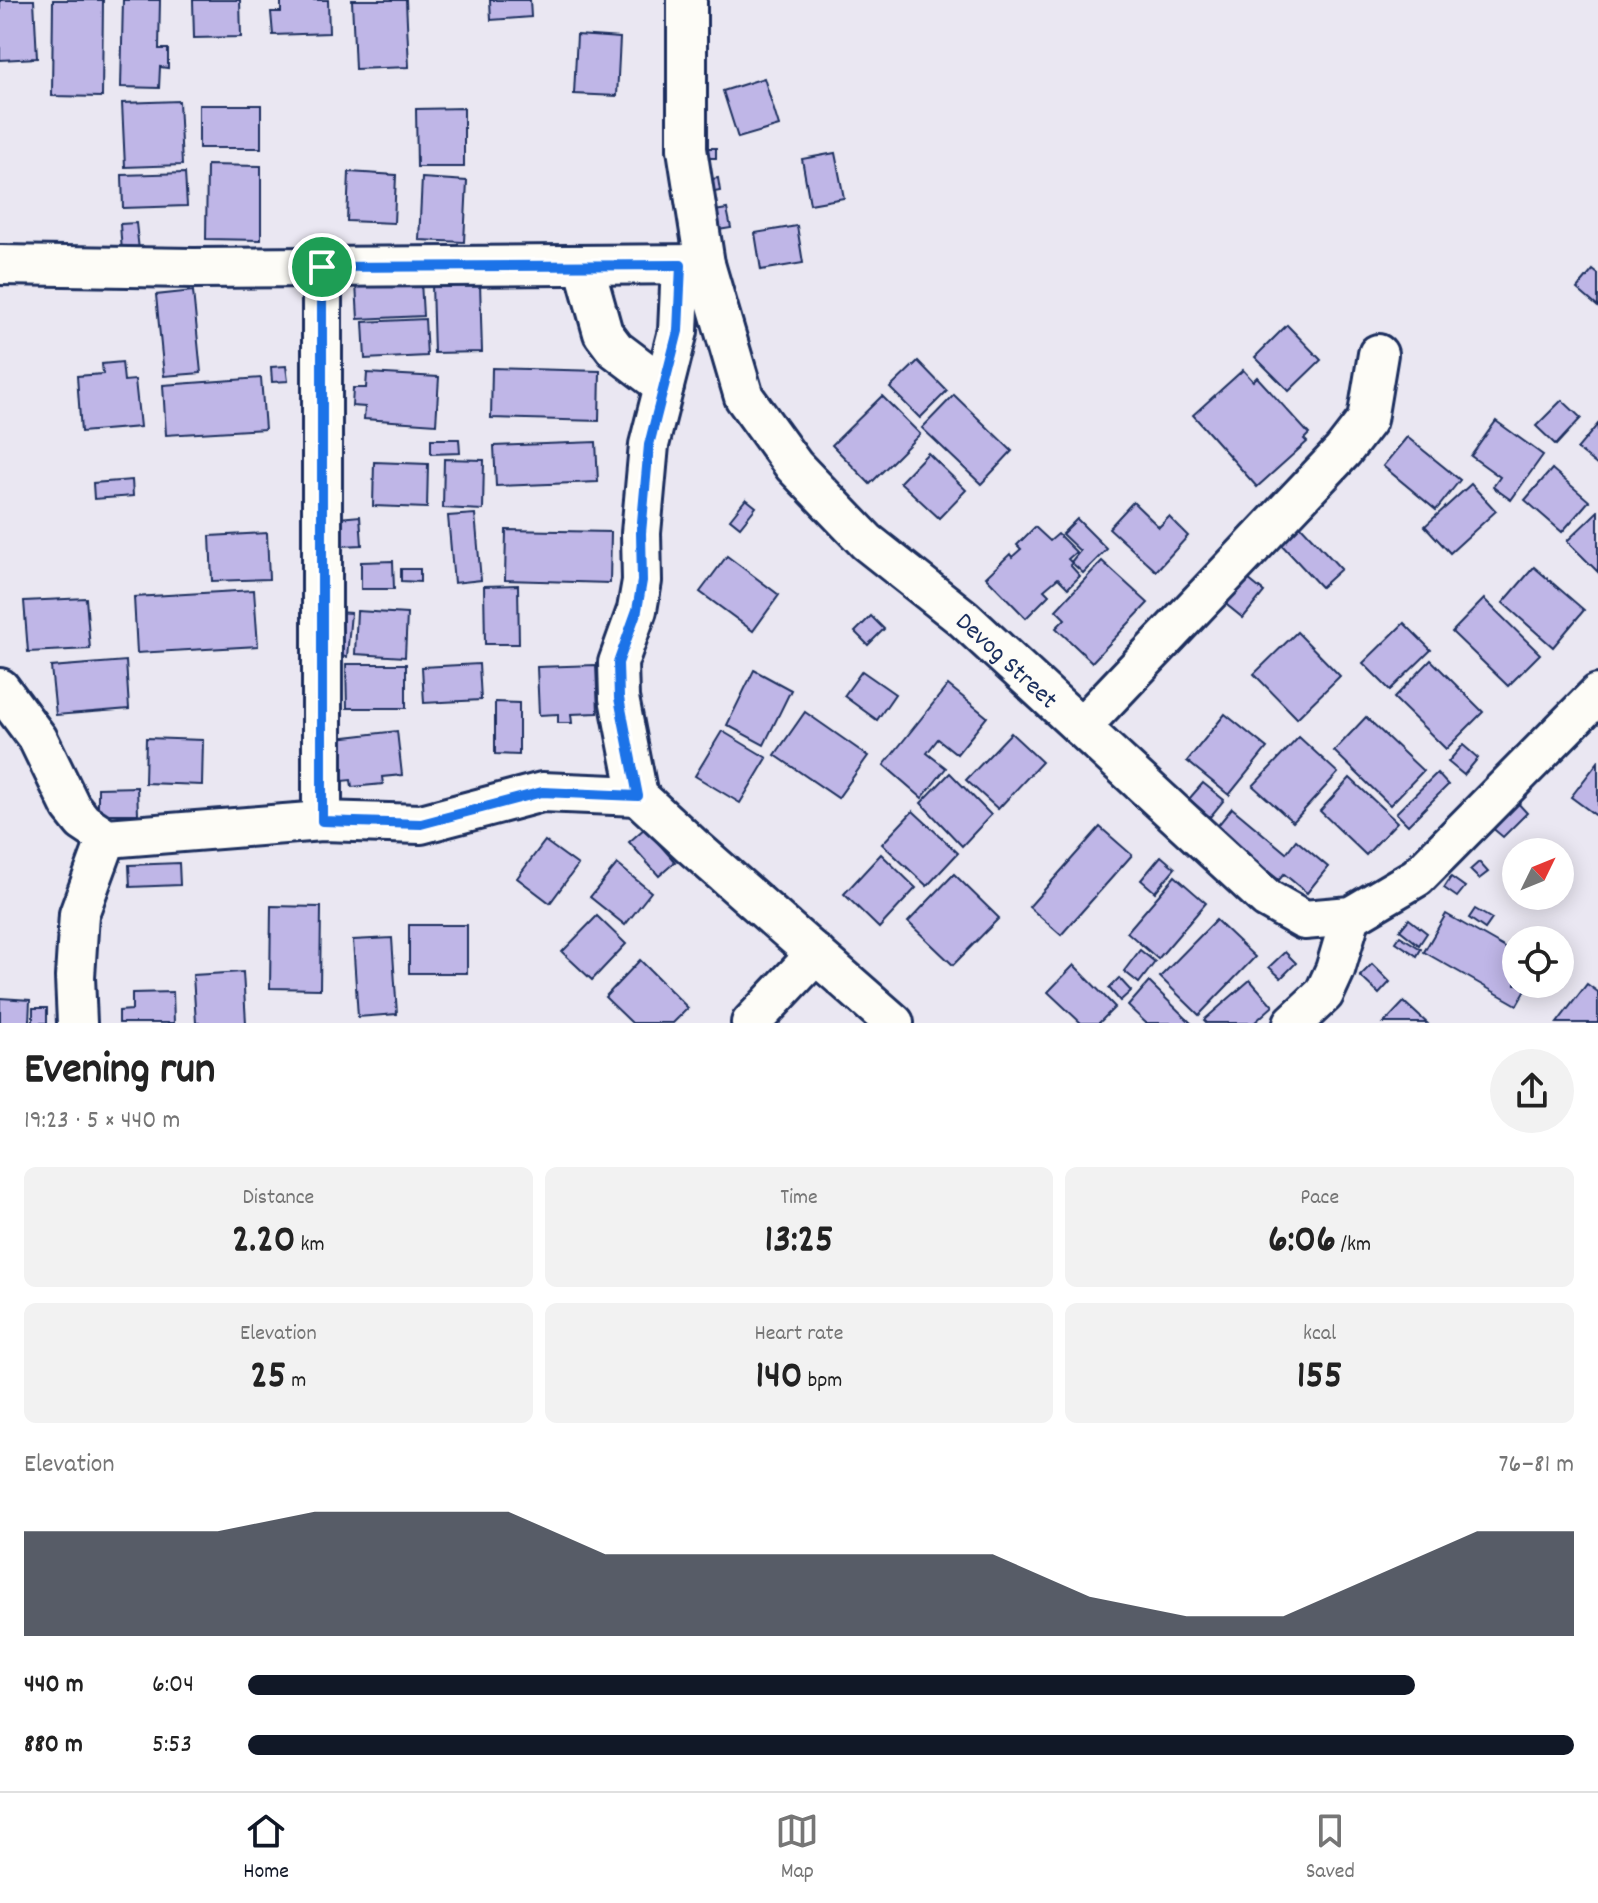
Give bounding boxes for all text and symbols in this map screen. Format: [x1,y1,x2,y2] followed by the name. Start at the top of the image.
[288,233,356,301] pin
[300,245,344,289] icon: arrive
[946,605,1065,719] street label: Devog Street
[1502,838,1574,910] north arrow
[1502,838,1574,998] map controls
[1502,926,1574,998] button: locate
[24,1041,215,1104] text: Evening run
[1490,1049,1574,1133] button: share
[24,1103,180,1140] text: 19:23 · 5 × 440 m
[242,1183,314,1214] text: Distance
[780,1183,818,1214] text: Time
[1300,1183,1339,1214] text: Pace
[232,1214,295,1271] text: 2.20
[764,1214,834,1271] text: 13:25
[1268,1214,1336,1271] text: 6:06
[295,1230,325,1261] text: km
[1336,1230,1371,1261] text: /km
[240,1319,317,1350] text: Elevation
[755,1319,843,1350] text: Heart rate
[1303,1319,1336,1350] text: kcal
[250,1350,286,1407] text: 25
[755,1350,803,1407] text: 140
[1297,1350,1343,1407] text: 155
[286,1366,306,1397] text: m
[803,1366,842,1397] text: bpm
[24,1447,114,1484] text: Elevation
[1498,1447,1574,1484] text: 76–81 m
[24,1667,84,1704] text: 440 m
[152,1667,194,1704] text: 6:04
[24,1727,83,1764] text: 880 m
[152,1727,192,1764] text: 5:53
[243,1809,289,1888] tab: Home
[775,1809,819,1888] tab: Map
[1306,1809,1355,1888] tab: Saved

